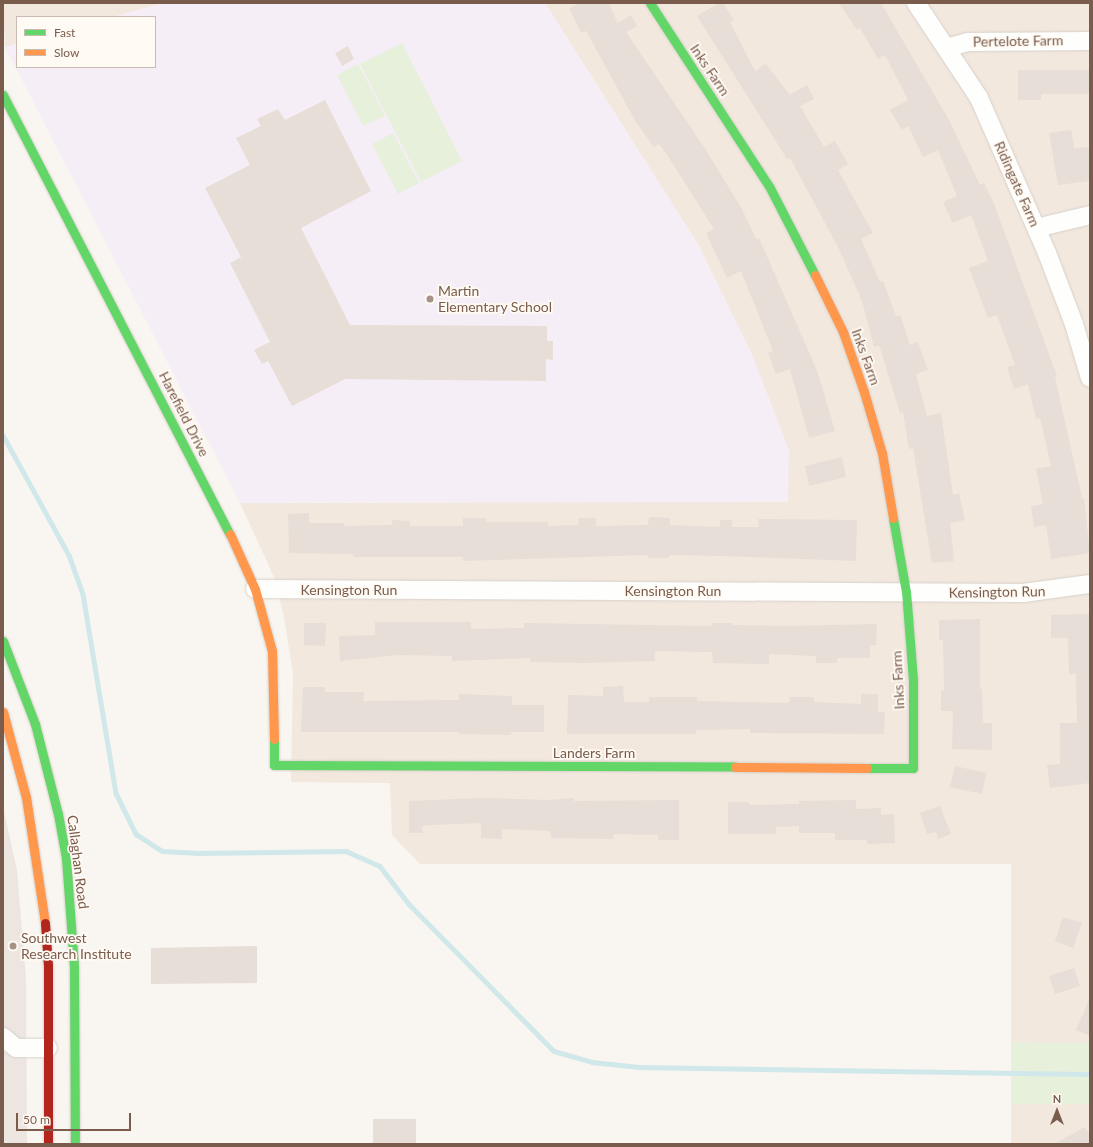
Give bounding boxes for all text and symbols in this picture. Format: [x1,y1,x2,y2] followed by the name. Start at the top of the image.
[16,16,156,68] legend
[54,25,75,40] text: Fast
[973,32,1063,50] street label: Pertelote Farm
[687,41,733,99] street label: Inks Farm
[54,45,79,60] text: Slow
[991,139,1043,229] street label: Ridingate Farm
[438,283,552,316] place label: Martin Elementary School
[425,294,435,304] marker: Martin Elementary School
[848,326,884,388] street label: Inks Farm
[155,369,213,459] street label: Harefield Drive
[301,582,397,598] street label: Kensington Run
[625,583,721,599] street label: Kensington Run
[948,583,1046,601] street label: Kensington Run
[888,650,908,710] street label: Inks Farm
[553,745,635,761] street label: Landers Farm
[64,814,92,910] street label: Callaghan Road
[21,930,132,962] place label: Southwest Research Institute
[8,941,18,951] marker: Southwest Research Institute
[1037,1091,1077,1131] north arrow
[1053,1092,1061,1105] text: N
[18,1105,133,1131] scale bar
[23,1112,50,1127] text: 50 m

